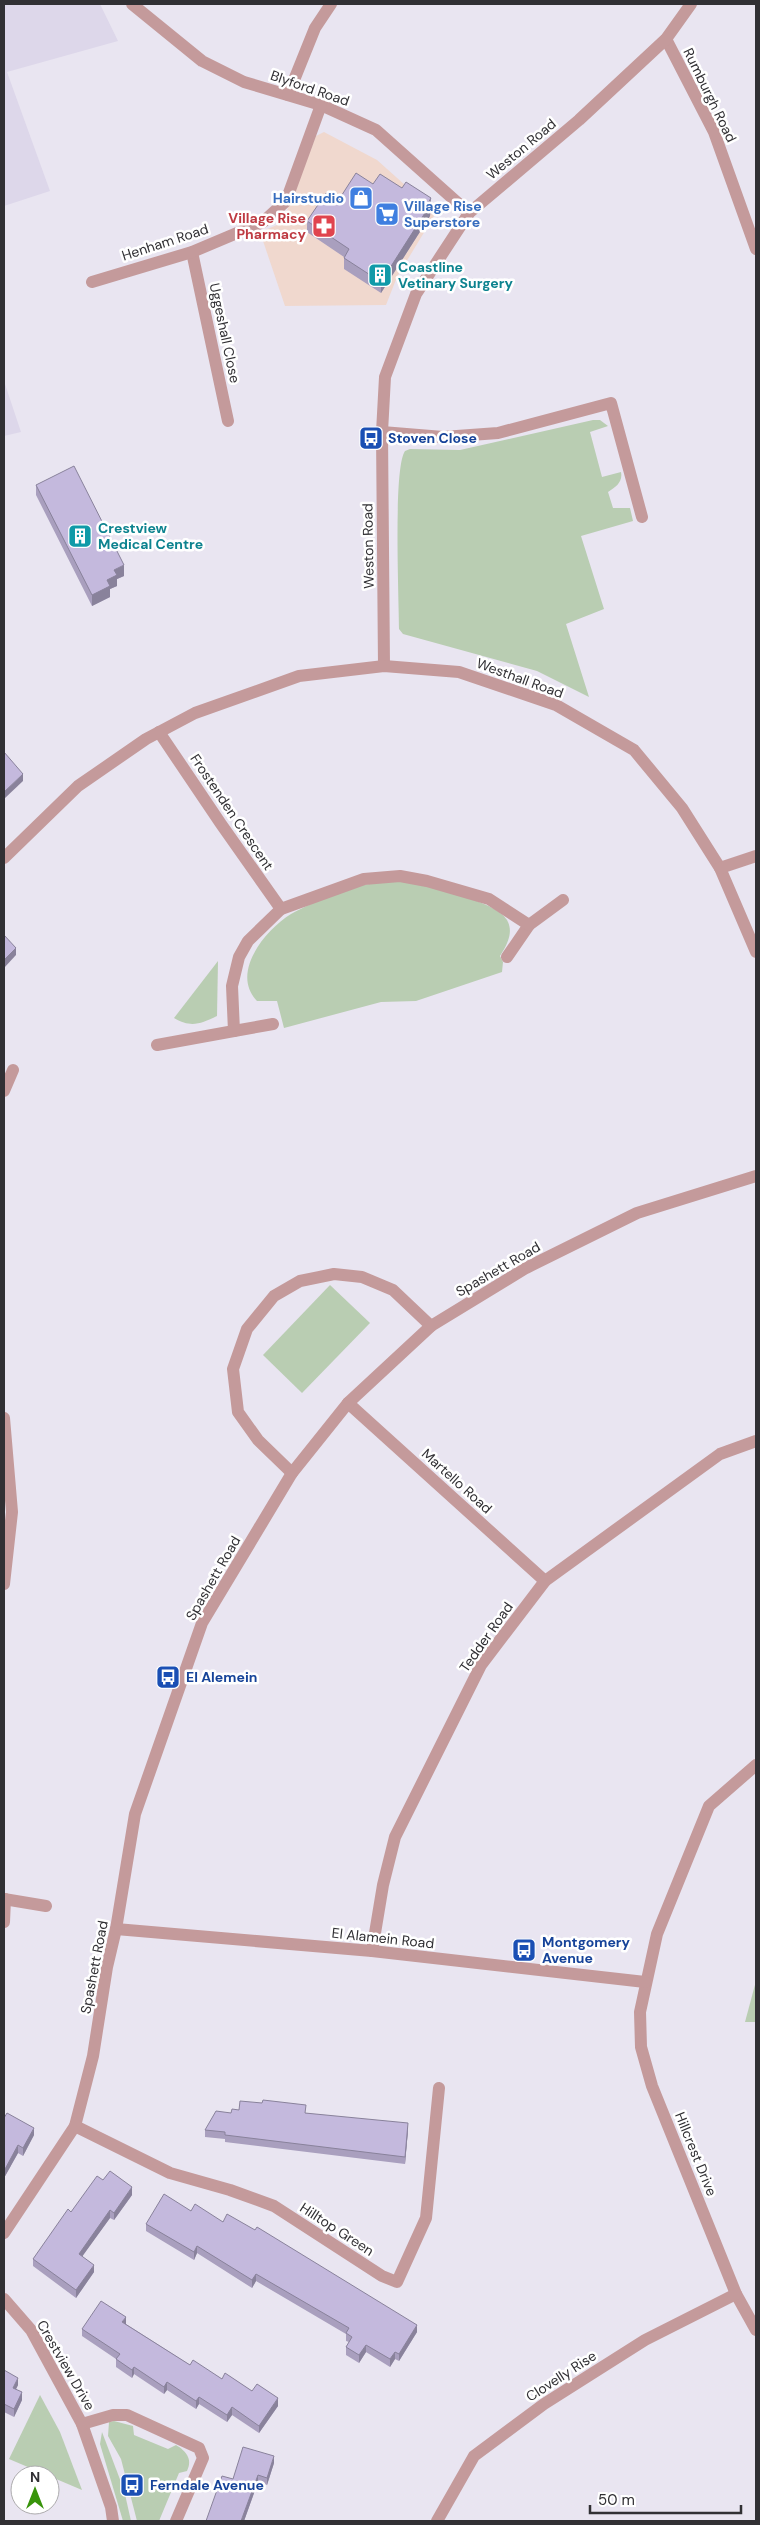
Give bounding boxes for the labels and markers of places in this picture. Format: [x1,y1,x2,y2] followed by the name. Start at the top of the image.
[348,185,374,211] shop icon: Hairstudio
[273,189,344,207] place label: Hairstudio
[404,197,482,231] place label: Village Rise Superstore
[374,201,400,227] supermarket icon: Village Rise Superstore
[228,209,307,243] place label: Village Rise Pharmacy
[311,213,337,239] pharmacy icon: Village Rise Pharmacy
[398,258,513,292] place label: Coastline Vetinary Surgery
[367,262,393,288] building icon: Coastline Vetinary Surgery
[358,425,384,451] bus stop icon: Stoven Close
[388,429,477,447] place label: Stoven Close
[98,519,203,553] place label: Crestview Medical Centre
[67,523,93,549] building icon: Crestview Medical Centre
[155,1664,181,1690] bus stop icon: El Alemein
[186,1668,257,1686] place label: El Alemein
[542,1933,631,1967] place label: Montgomery Avenue
[511,1937,537,1963] bus stop icon: Montgomery Avenue
[119,2472,145,2498] bus stop icon: Ferndale Avenue
[150,2476,264,2494] place label: Ferndale Avenue

